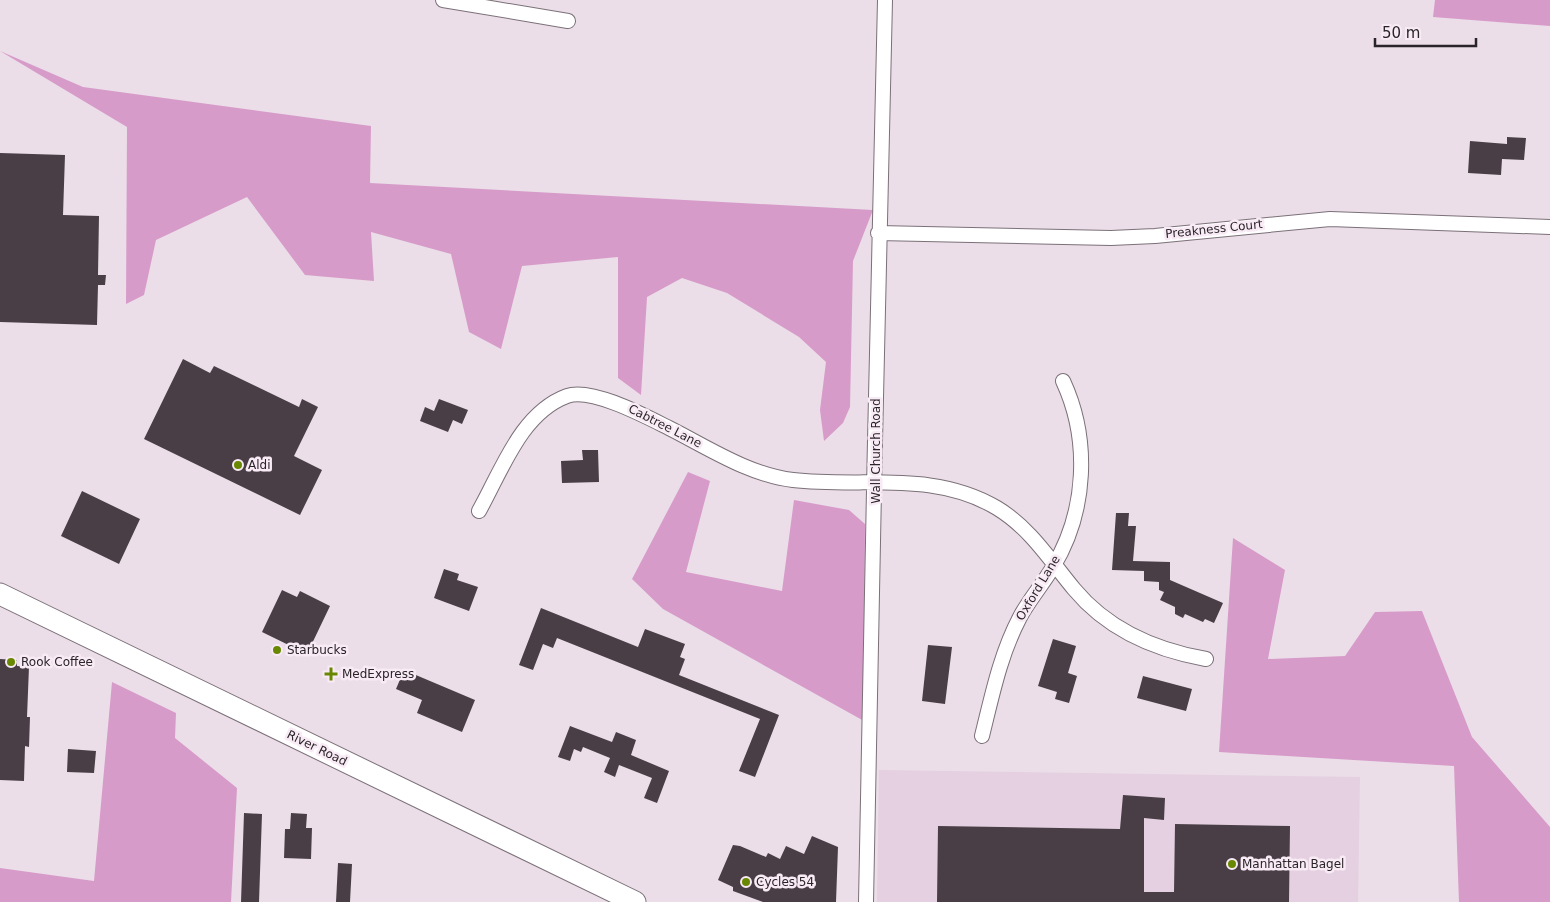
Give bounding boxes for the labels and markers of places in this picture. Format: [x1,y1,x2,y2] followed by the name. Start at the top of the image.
[248,458,271,472] place label: Aldi
[232,459,244,471] marker: Aldi
[287,643,347,657] place label: Starbucks
[271,644,283,656] marker: Starbucks
[21,655,93,669] place label: Rook Coffee
[5,656,17,668] marker: Rook Coffee
[324,667,338,681] marker: MedExpress
[342,667,414,681] place label: MedExpress
[1242,857,1344,871] place label: Manhattan Bagel
[1226,858,1238,870] marker: Manhattan Bagel
[756,875,814,889] place label: Cycles 54
[740,876,752,888] marker: Cycles 54

